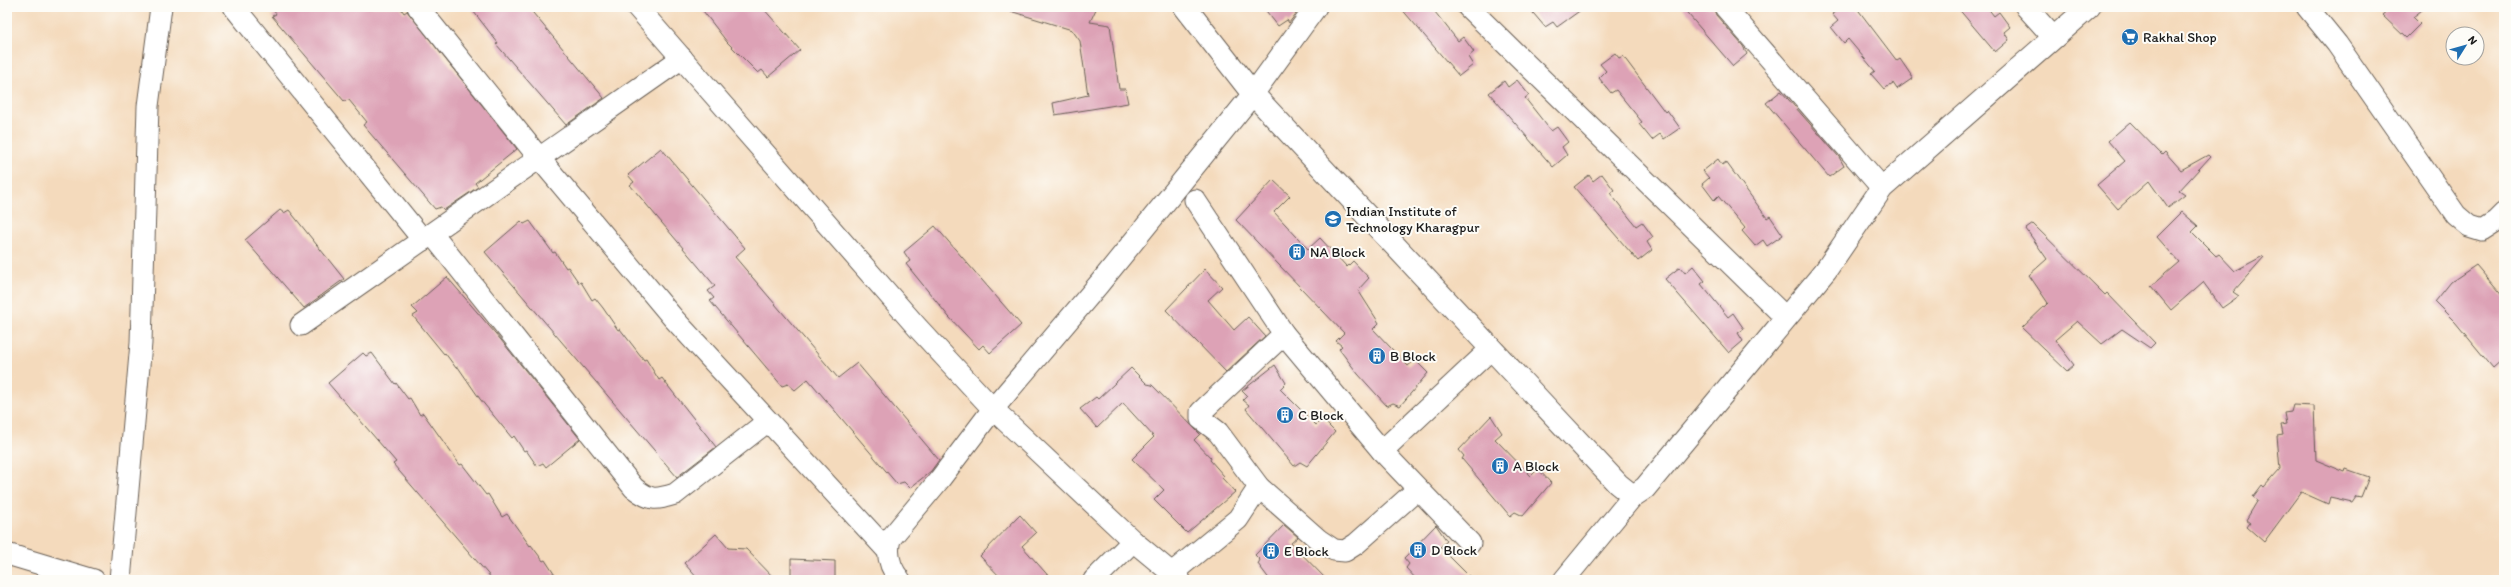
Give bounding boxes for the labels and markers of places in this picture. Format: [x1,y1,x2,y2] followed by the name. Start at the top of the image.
[2120,27,2140,47] supermarket icon: Rakhal Shop
[2143,29,2217,46] place label: Rakhal Shop
[1346,203,1480,236] place label: Indian Institute of Technology Kharagpur
[1323,209,1343,229] school or university icon: Indian Institute of Technology Kharagpur
[1287,242,1307,262] building icon: NA Block
[1310,244,1366,261] place label: NA Block
[1367,346,1387,366] building icon: B Block
[1390,348,1437,365] place label: B Block
[1275,405,1295,425] building icon: C Block
[1298,407,1344,424] place label: C Block
[1490,456,1510,476] building icon: A Block
[1513,458,1560,475] place label: A Block
[1408,540,1428,560] building icon: D Block
[1261,541,1281,561] building icon: E Block
[1431,542,1478,559] place label: D Block
[1284,543,1329,560] place label: E Block

